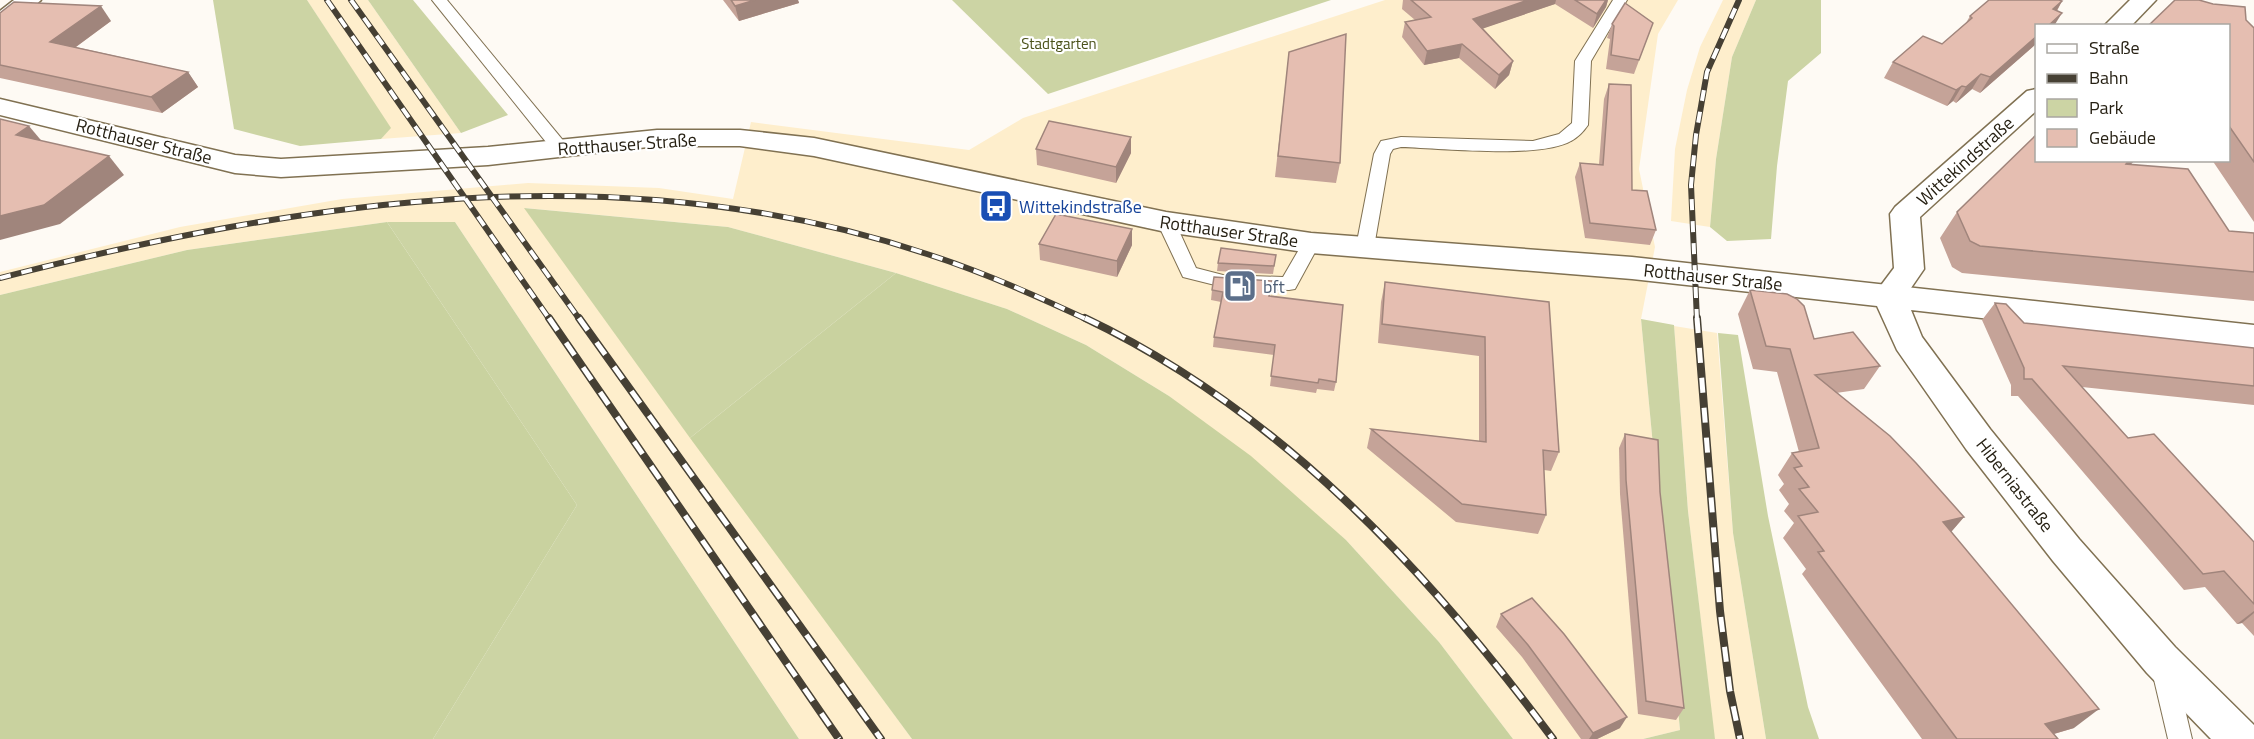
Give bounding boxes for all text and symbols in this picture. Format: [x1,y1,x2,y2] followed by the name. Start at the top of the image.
[2035,24,2230,162] legend
[1021,32,1097,55] park label: Stadtgarten
[2089,34,2140,61] text: Straße
[2089,64,2128,91] text: Bahn
[2089,94,2124,121] text: Park
[1910,110,2020,212] street label: Wittekindstraße
[73,111,215,171] street label: Rotthauser Straße
[2089,124,2156,151] text: Gebäude
[556,126,698,162] street label: Rotthauser Straße
[978,188,1014,224] bus stop icon: Wittekindstraße
[1019,193,1142,220] place label: Wittekindstraße
[1158,208,1300,254] street label: Rotthauser Straße
[1642,256,1784,298] street label: Rotthauser Straße
[1222,268,1258,304] fuel station icon: bft
[1263,273,1285,300] place label: bft
[1970,432,2060,538] street label: Hiberniastraße

